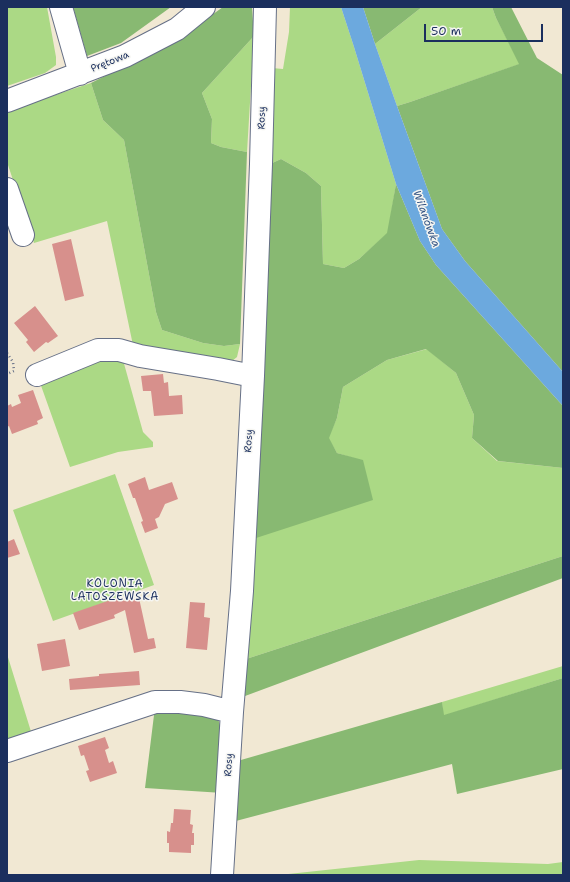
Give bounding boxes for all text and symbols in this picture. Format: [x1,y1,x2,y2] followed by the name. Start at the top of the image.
[426,16,545,42] scale bar
[431,23,461,39] text: 50 m
[89,49,131,75] street label: Prętowa
[256,106,268,130] street label: Rosy
[410,189,442,249] water label: Wilanówka
[242,429,256,453] street label: Rosy
[71,577,159,603] district label: KOLONIA LATOSZEWSKA
[222,753,236,777] street label: Rosy

